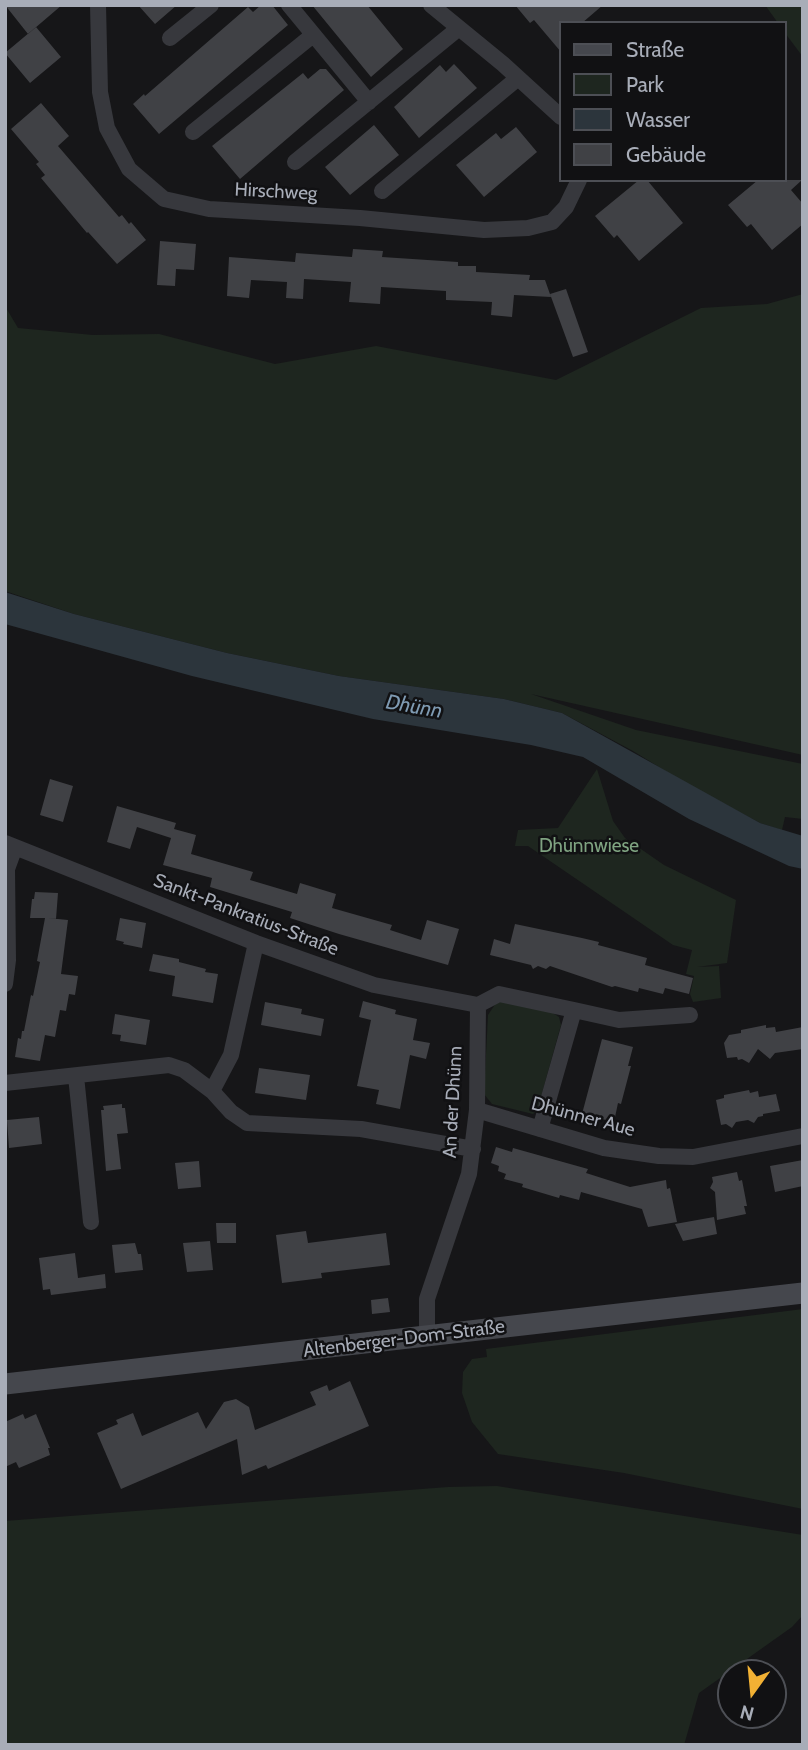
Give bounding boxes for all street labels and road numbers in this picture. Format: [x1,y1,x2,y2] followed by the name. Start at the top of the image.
[234,178,318,206] street label: Hirschweg
[150,869,342,961] street label: Sankt-Pankratius-Straße
[439,1045,467,1159] street label: An der Dhünn
[529,1092,637,1142] street label: Dhünner Aue
[302,1315,506,1363] street label: Altenberger-Dom-Straße

